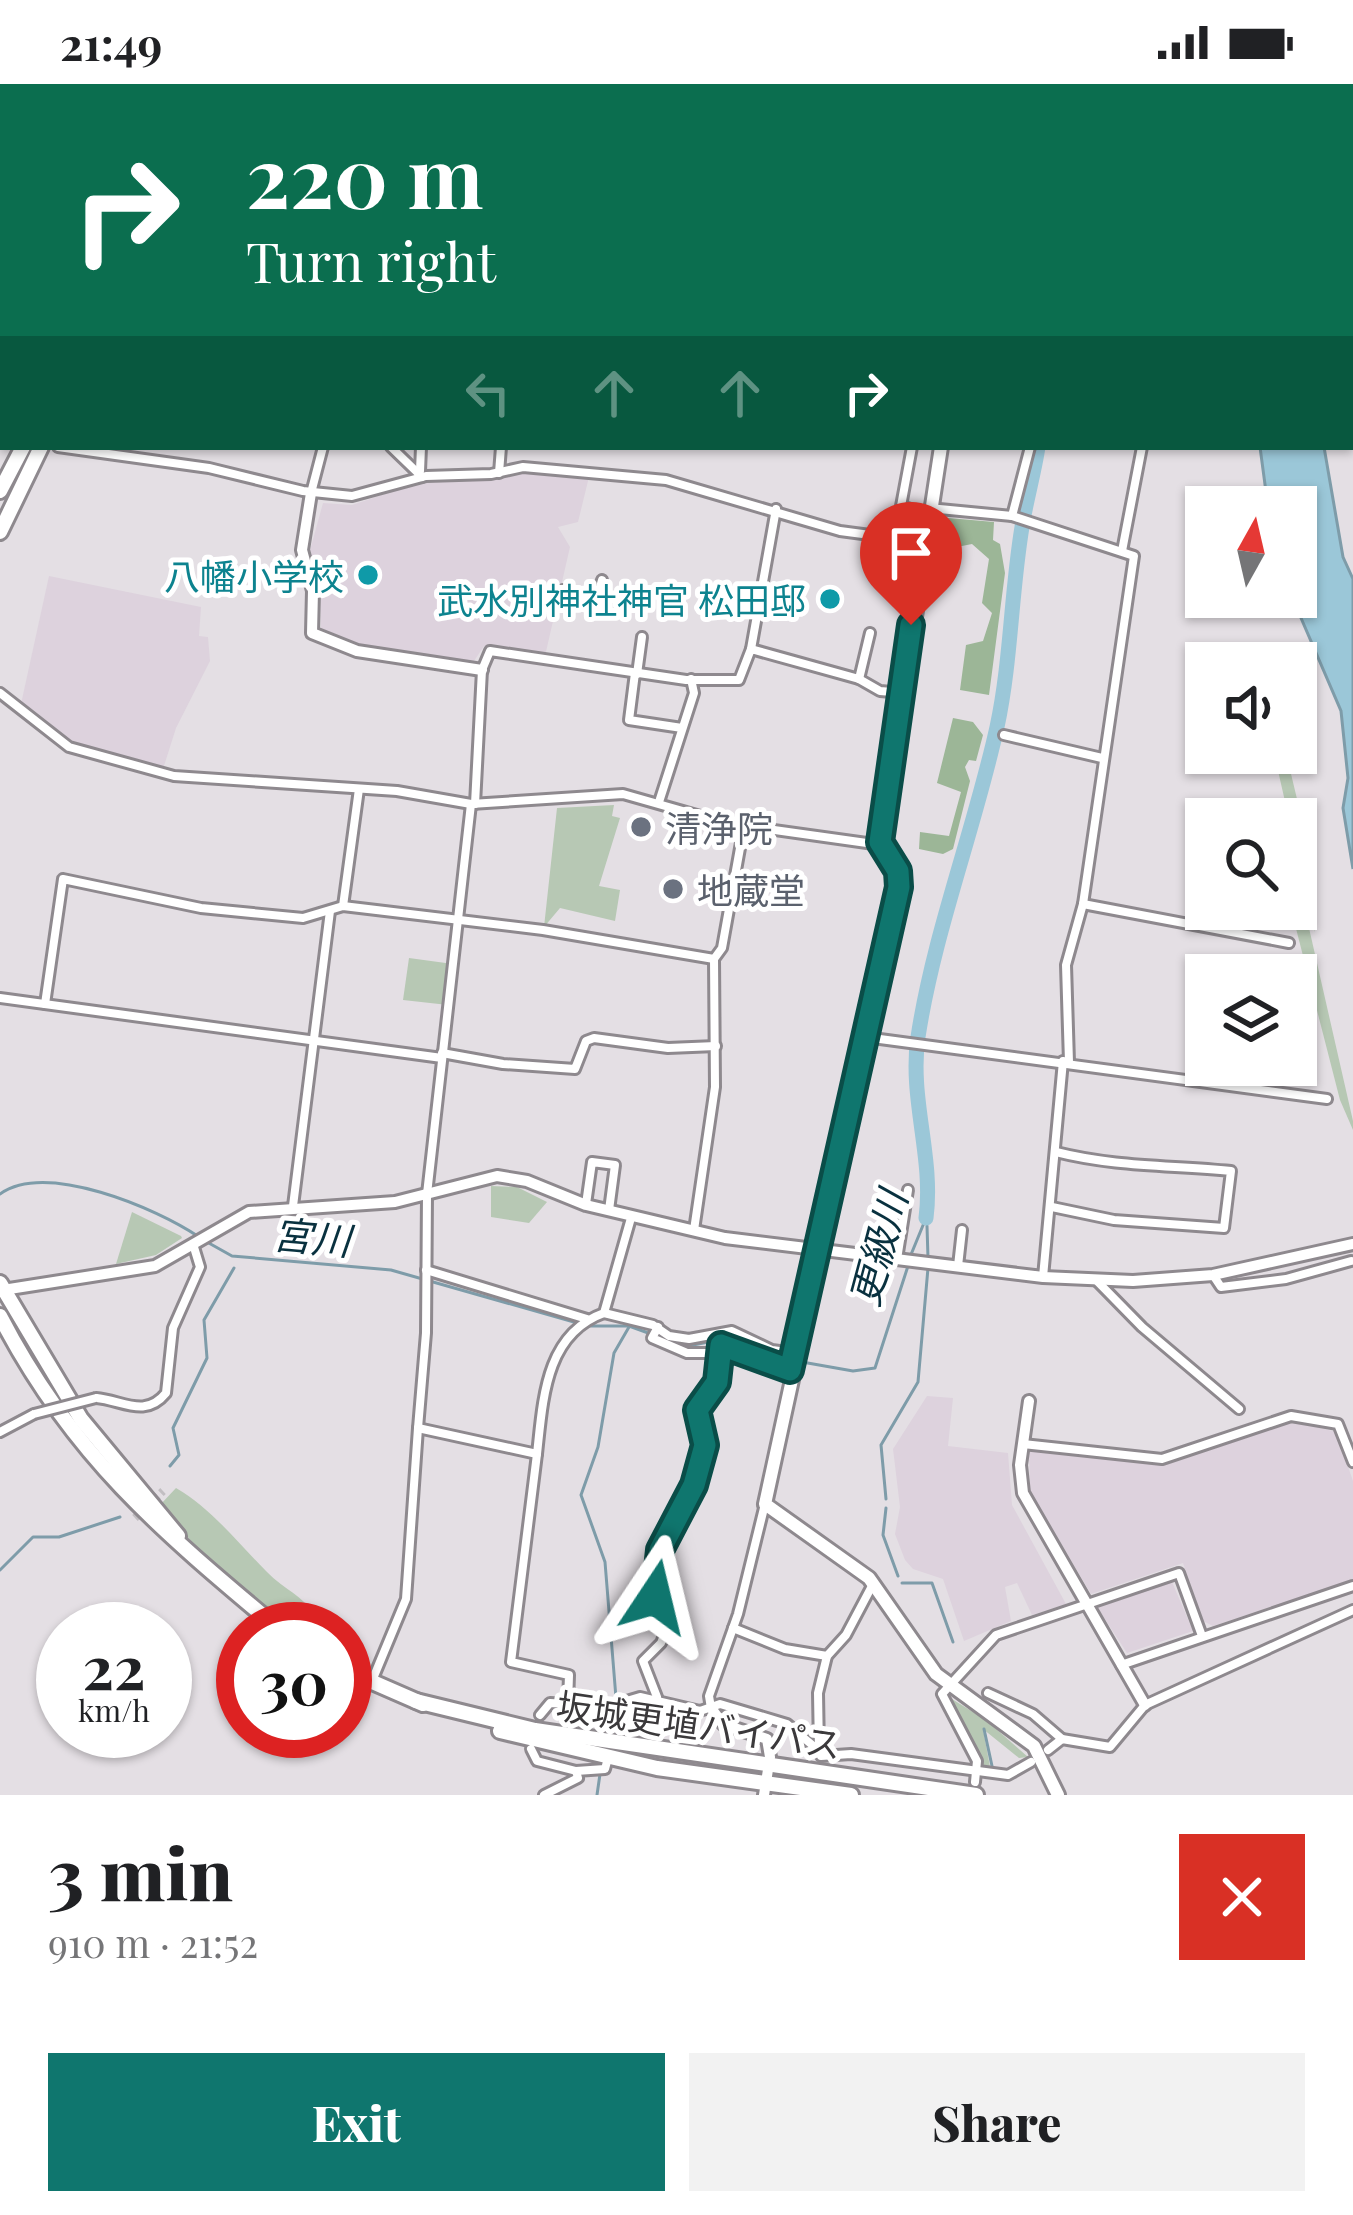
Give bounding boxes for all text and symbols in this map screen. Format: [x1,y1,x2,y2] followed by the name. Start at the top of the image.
[60,12,162,72] text: 21:49
[246,118,484,230] text: 220 m
[48,132,204,288] icon: right
[246,225,496,297] text: Turn right
[455,360,521,426] icon: left
[581,360,647,426] icon: ahead
[707,360,773,426] icon: ahead
[833,360,899,426] icon: right
[1185,486,1317,618] north arrow
[1185,486,1317,1086] map controls
[860,502,962,625] pin
[878,520,944,586] icon: arrive
[164,551,344,599] place label: 八幡小学校
[355,562,381,588] marker: 八幡小学校
[437,575,806,623] place label: 武水別神社神官 松田邸
[817,586,843,612] marker: 武水別神社神官 松田邸
[1185,642,1317,774] button: sound
[1185,798,1317,930] button: search
[665,803,773,851] place label: 清浄院
[628,814,654,840] marker: 清浄院
[697,865,805,913] place label: 地蔵堂
[660,876,686,902] marker: 地蔵堂
[1185,954,1317,1086] button: layers
[837,1181,918,1311] water label: 更級川
[271,1207,357,1266] water label: 宮川
[592,1534,718,1660] position arrow
[216,1602,372,1758] speed limit sign: 30
[83,1625,145,1705] text: 22
[553,1680,845,1768] street label: 坂城更埴バイパス
[78,1690,150,1730] text: km/h
[48,1823,233,1919] text: 3 min
[1179,1834,1305,1960] button: close
[48,1916,258,1968] text: 910 m · 21:52
[48,2053,665,2191] button: Exit
[689,2053,1305,2191] button: Share

